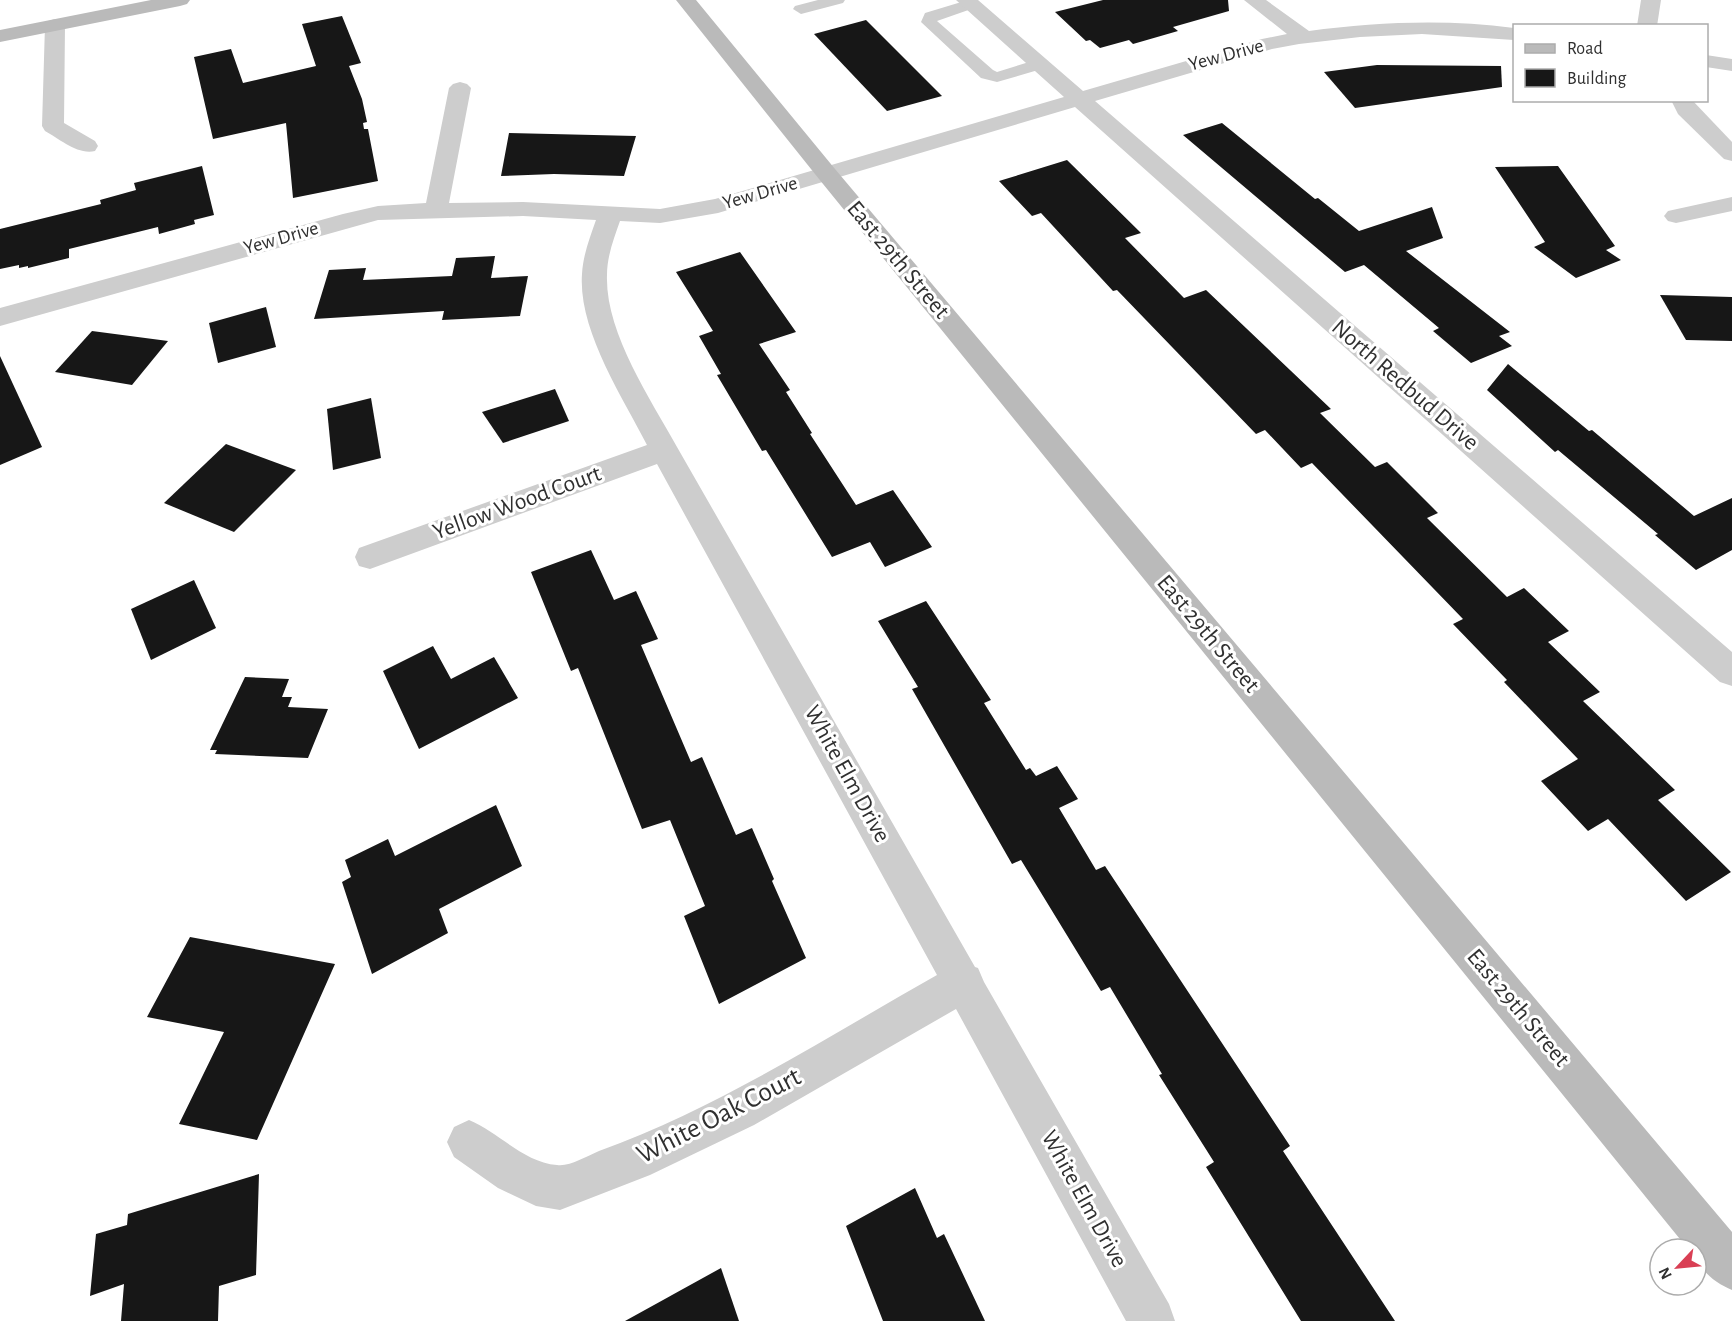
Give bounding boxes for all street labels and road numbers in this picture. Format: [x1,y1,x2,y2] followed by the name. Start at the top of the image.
[1186,35,1266,75] street label: Yew Drive
[720,173,800,213] street label: Yew Drive
[842,197,954,324] street label: East 29th Street
[241,218,321,258] street label: Yew Drive
[1327,315,1483,455] street label: North Redbud Drive
[430,461,605,545] street label: Yellow Wood Court
[1152,571,1264,698] street label: East 29th Street
[800,702,894,846] street label: White Elm Drive
[1462,945,1574,1072] street label: East 29th Street
[632,1063,806,1169] street label: White Oak Court
[1037,1127,1131,1271] street label: White Elm Drive

